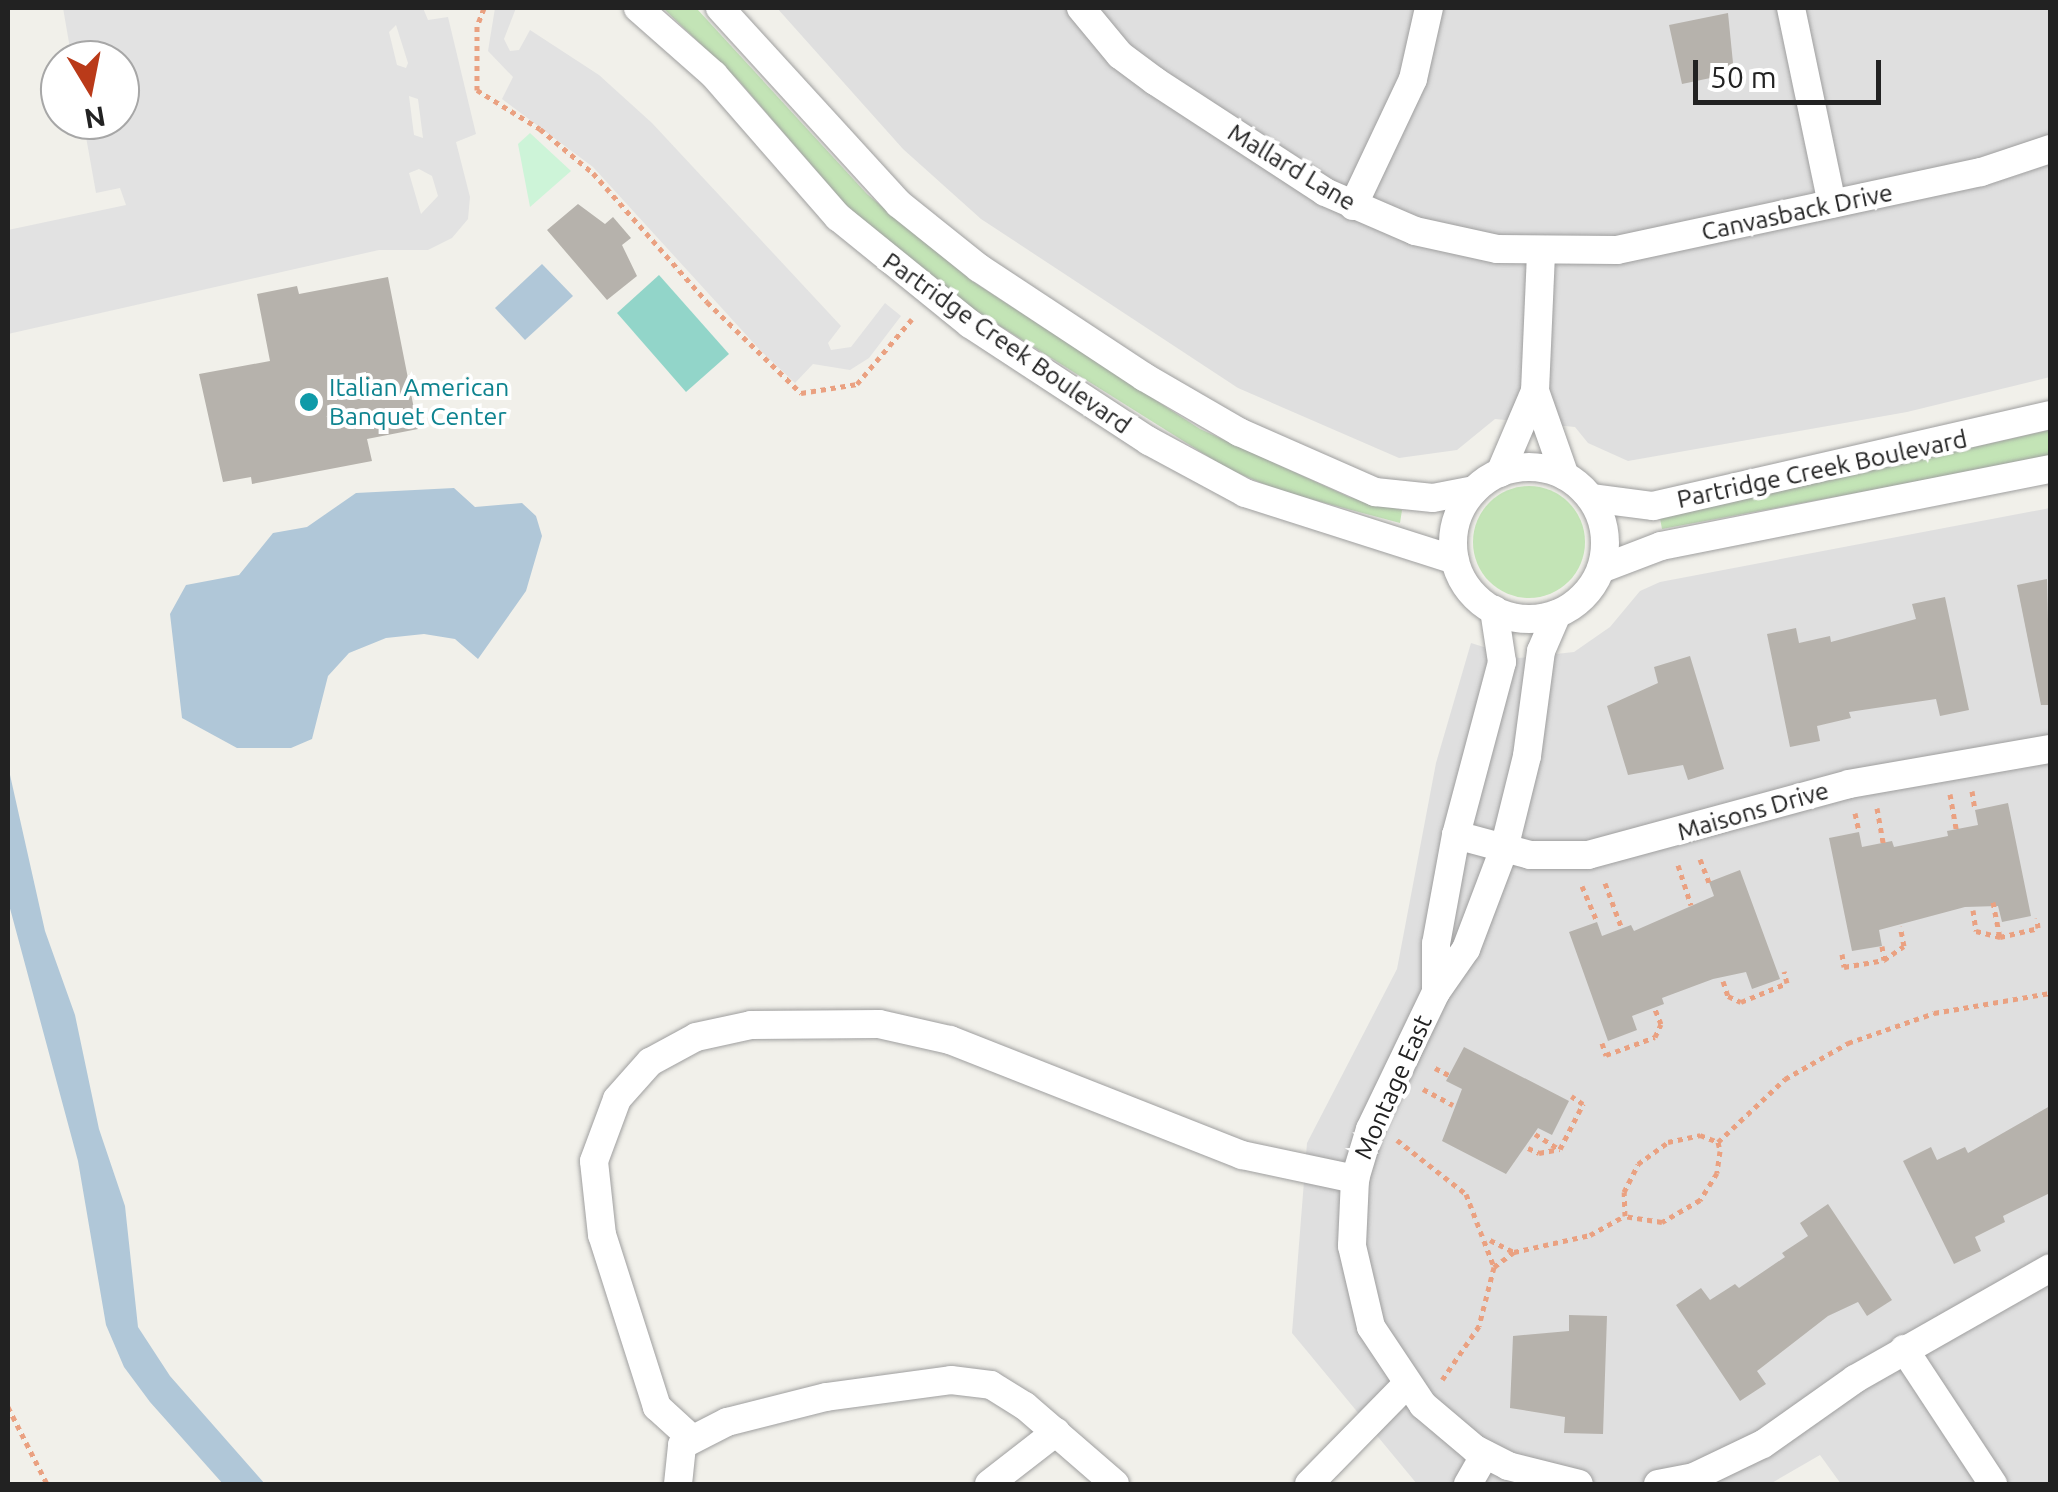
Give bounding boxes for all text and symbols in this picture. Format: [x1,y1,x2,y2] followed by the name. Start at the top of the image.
[40,40,140,140] north arrow
[1698,40,1886,102] scale bar
[1710,60,1777,94] text: 50 m
[82,101,108,135] text: N
[1223,117,1361,217] street label: Mallard Lane
[1699,177,1895,247] street label: Canvasback Drive
[877,246,1137,440] street label: Partridge Creek Boulevard
[329,373,509,432] place label: Italian American Banquet Center
[298,391,320,413] marker: Italian American Banquet Center
[1674,424,1970,514] street label: Partridge Creek Boulevard
[1674,775,1832,847] street label: Maisons Drive
[1348,1010,1438,1164] street label: Montage East

